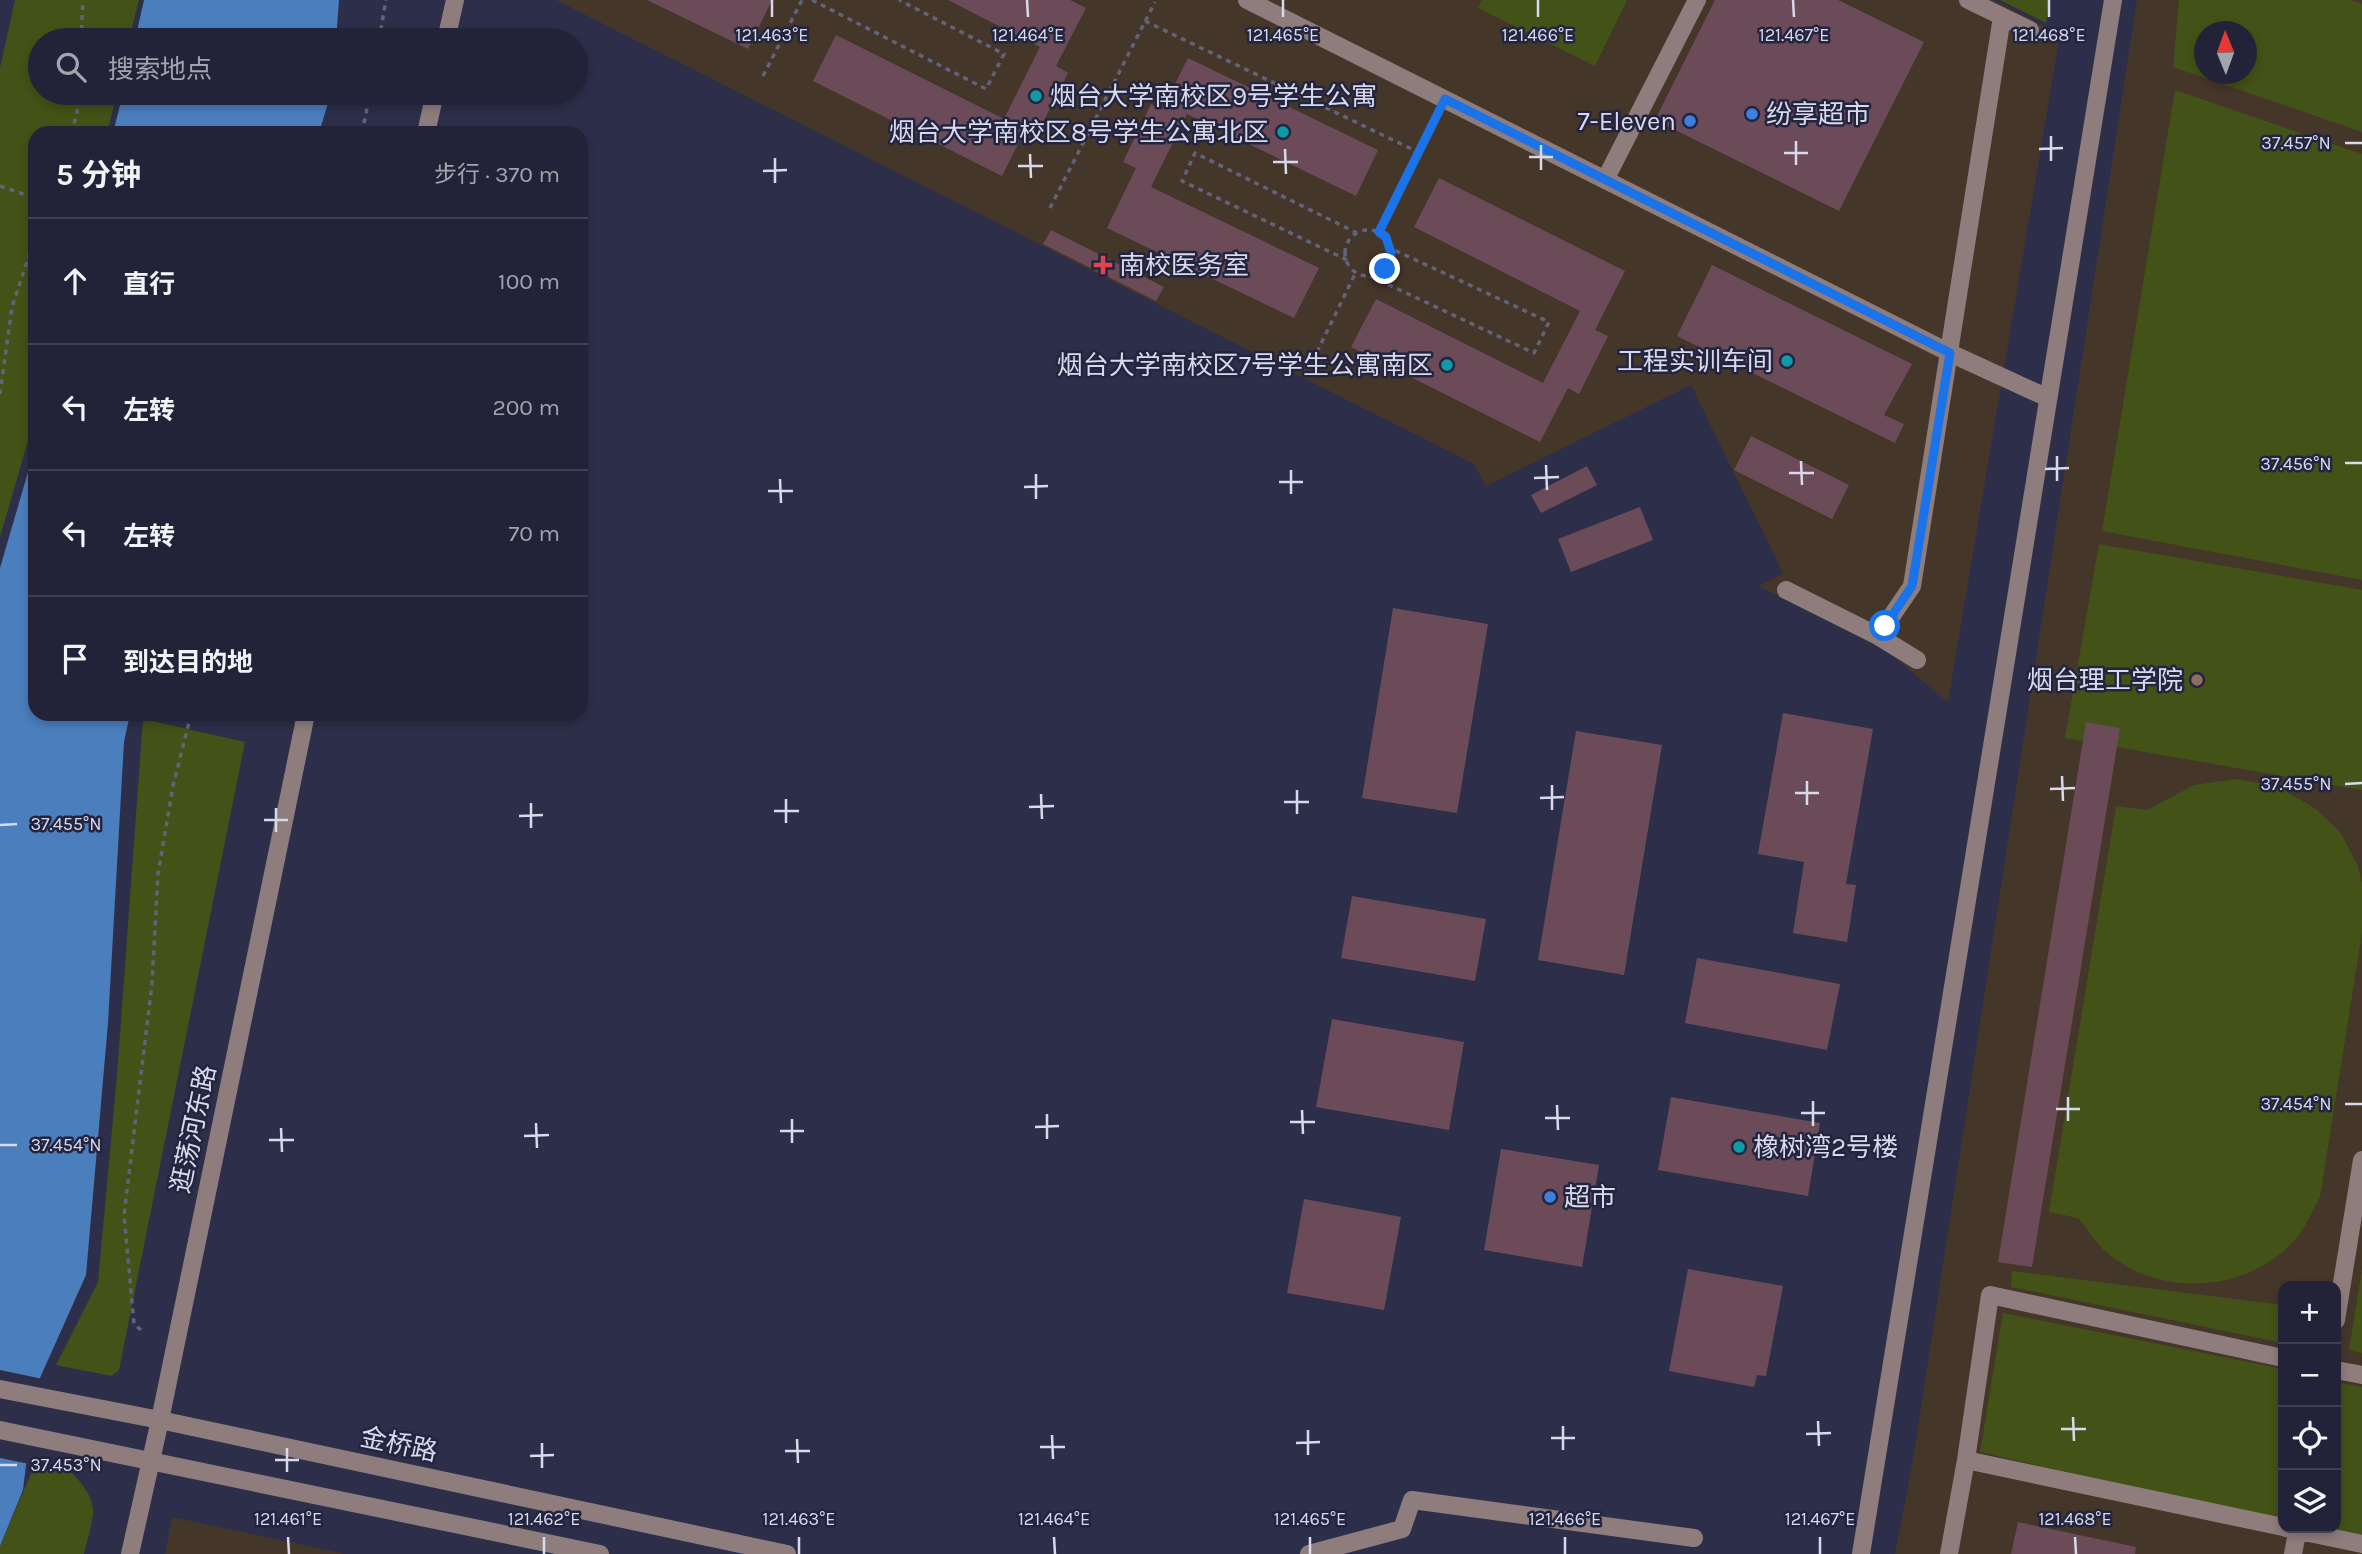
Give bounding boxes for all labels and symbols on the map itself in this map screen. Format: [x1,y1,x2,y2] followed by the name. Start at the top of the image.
[2194,21,2257,84] north arrow
[736,24,808,46] text: 121.463°E
[992,24,1064,46] text: 121.464°E
[1247,24,1319,46] text: 121.465°E
[1502,24,1574,46] text: 121.466°E
[1759,24,1829,46] text: 121.467°E
[2012,24,2086,46] text: 121.468°E
[1050,81,1377,112] place label: 烟台大学南校区9号学生公寓
[1028,88,1044,104] marker: 烟台大学南校区9号学生公寓
[1766,99,1870,130] place label: 纷享超市
[1577,106,1676,137] place label: 7-Eleven
[1744,106,1760,122] marker: 纷享超市
[1682,113,1698,129] marker: 7-Eleven
[889,117,1269,148] place label: 烟台大学南校区8号学生公寓北区
[1275,124,1291,140] marker: 烟台大学南校区8号学生公寓北区
[2261,132,2331,154] text: 37.457°N
[1119,250,1249,281] place label: 南校医务室
[1369,253,1400,284] route end
[1093,255,1113,275] marker: 南校医务室
[1617,346,1773,377] place label: 工程实训车间
[1057,350,1433,381] place label: 烟台大学南校区7号学生公寓南区
[1779,353,1795,369] marker: 工程实训车间
[1439,357,1455,373] marker: 烟台大学南校区7号学生公寓南区
[2260,453,2332,475] text: 37.456°N
[1869,610,1900,641] route start
[2027,665,2183,696] place label: 烟台理工学院
[2189,672,2205,688] marker: 烟台理工学院
[2260,773,2332,795] text: 37.455°N
[30,813,102,835] text: 37.455°N
[165,1062,222,1196] street label: 逛荡河东路
[2260,1093,2332,1115] text: 37.454°N
[1753,1132,1898,1163] place label: 橡树湾2号楼
[30,1134,102,1156] text: 37.454°N
[1731,1139,1747,1155] marker: 橡树湾2号楼
[1564,1182,1616,1213] place label: 超市
[1542,1189,1558,1205] marker: 超市
[358,1421,440,1468] street label: 金桥路
[30,1454,102,1476] text: 37.453°N
[254,1508,322,1530] text: 121.461°E
[508,1508,580,1530] text: 121.462°E
[763,1508,835,1530] text: 121.463°E
[1018,1508,1090,1530] text: 121.464°E
[1274,1508,1346,1530] text: 121.465°E
[1529,1508,1601,1530] text: 121.466°E
[1785,1508,1855,1530] text: 121.467°E
[2038,1508,2112,1530] text: 121.468°E

